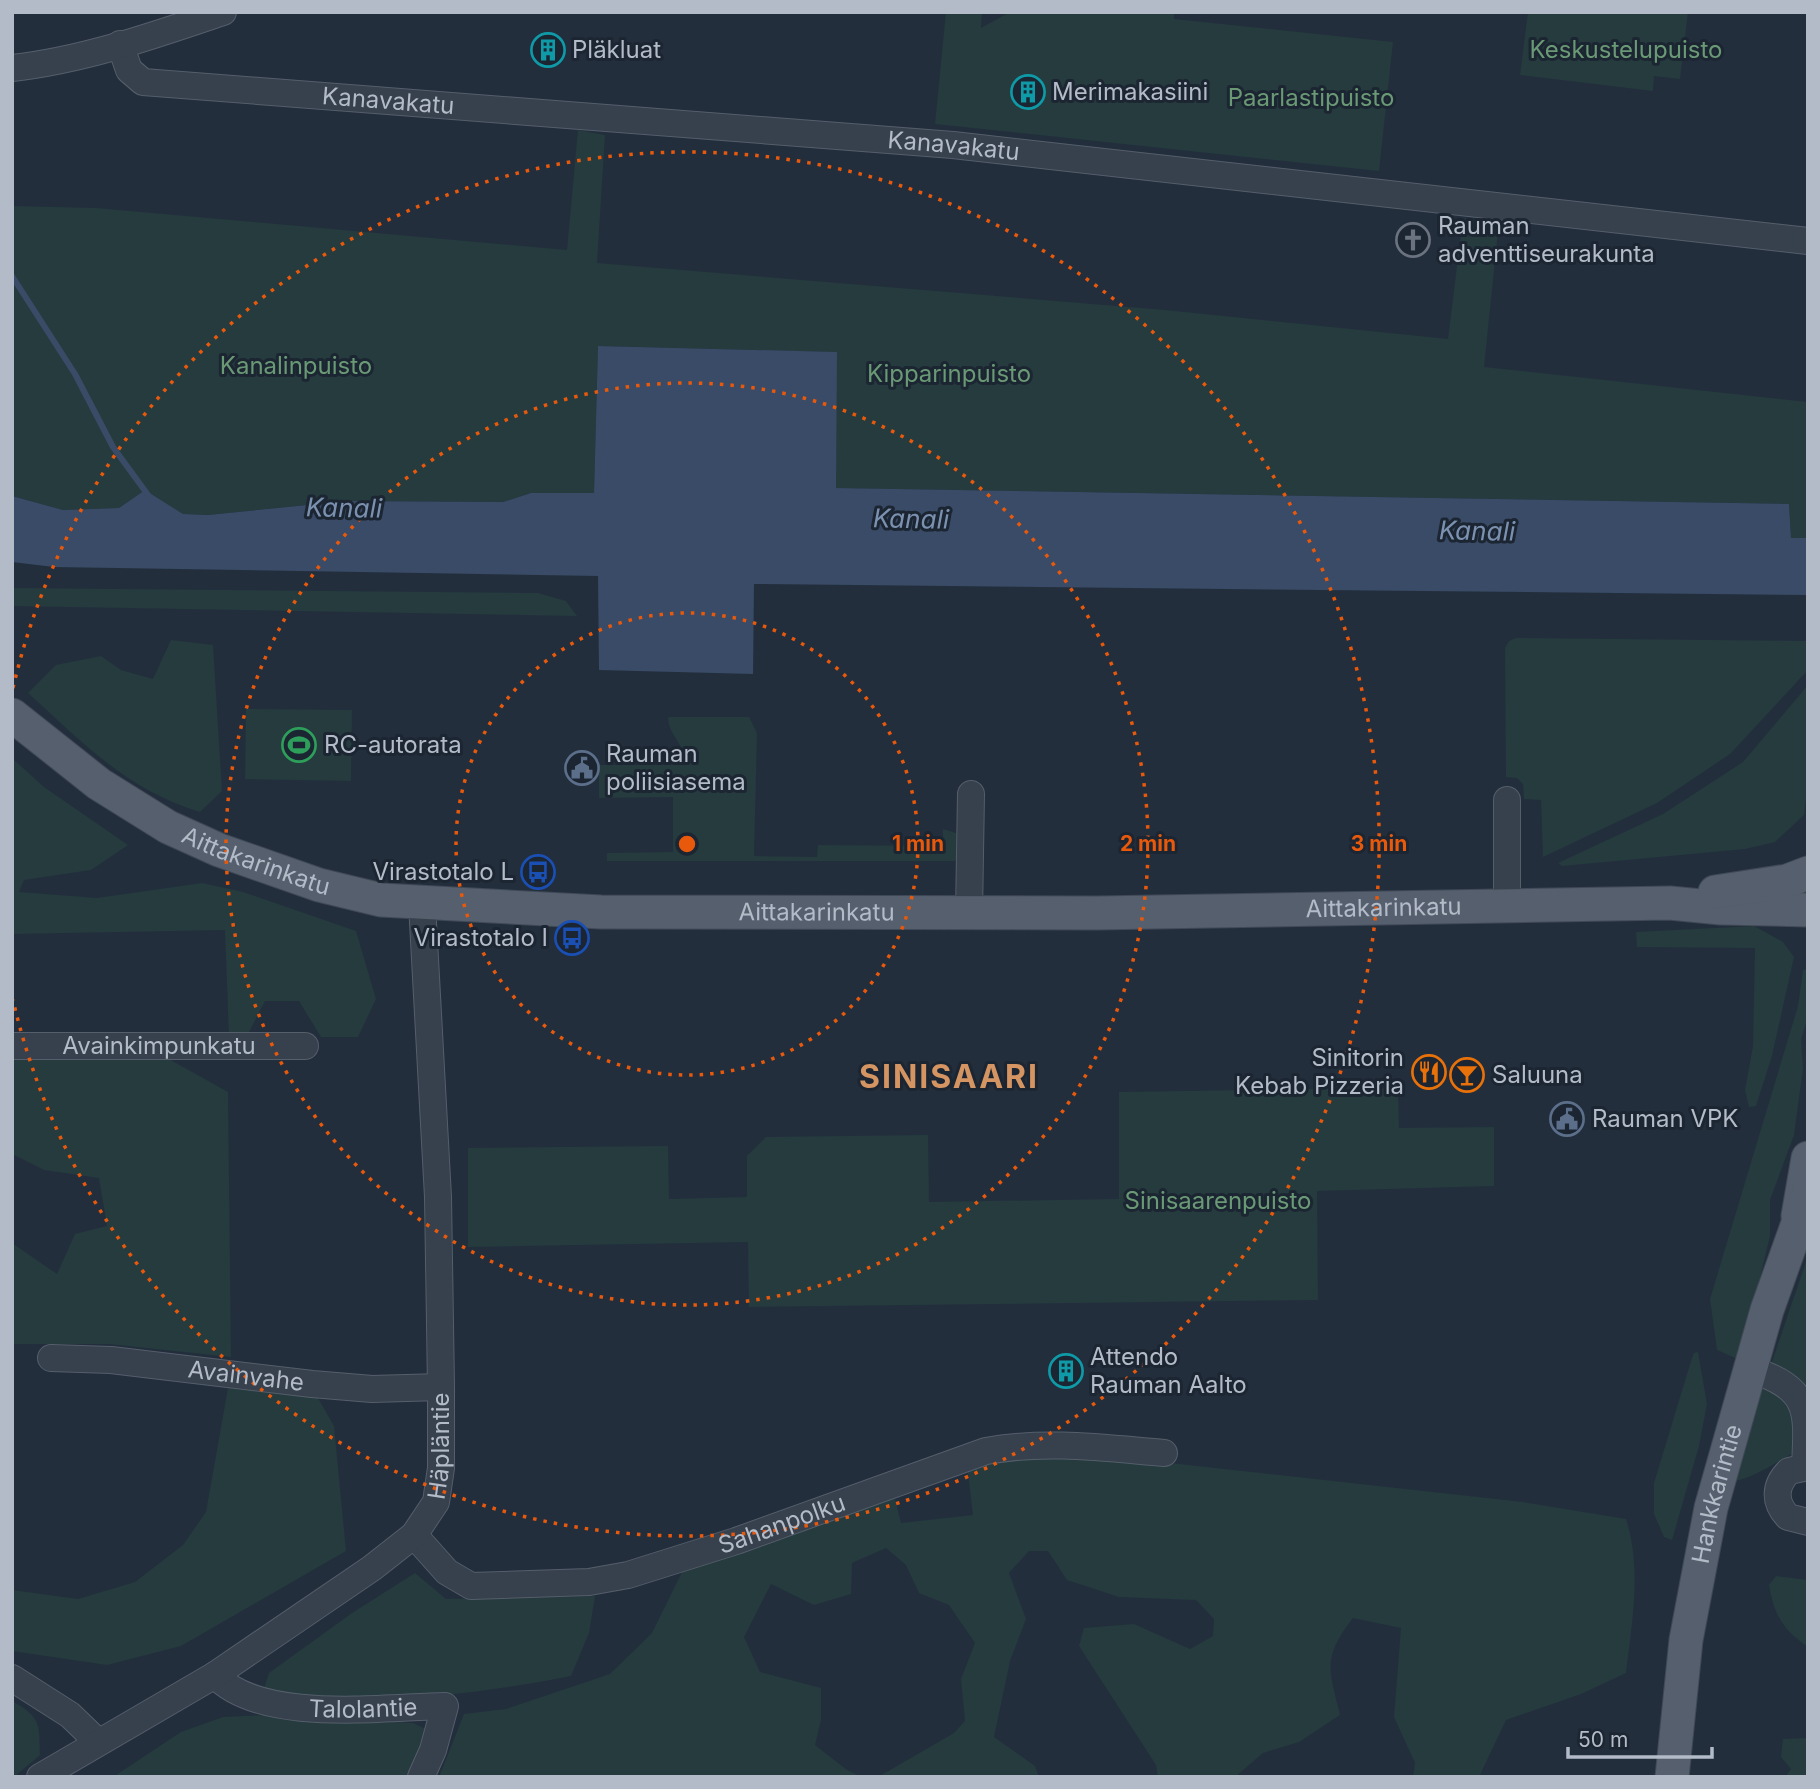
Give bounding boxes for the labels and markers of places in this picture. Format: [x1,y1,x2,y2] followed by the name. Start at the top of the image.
[529,31,567,69] building icon: Pläkluat
[572,35,661,64] place label: Pläkluat
[1009,73,1047,111] building icon: Merimakasiini
[1052,77,1208,106] place label: Merimakasiini
[1438,211,1655,268] place label: Rauman adventtiseurakunta
[1394,221,1432,259] church icon: Rauman adventtiseurakunta
[280,726,318,764] sports icon: RC-autorata
[324,730,462,759] place label: RC-autorata
[606,739,746,796] place label: Rauman poliisiasema
[563,749,601,787] public building icon: Rauman poliisiasema
[675,832,699,856] centre of rings
[519,853,557,891] bus stop icon: Virastotalo L
[372,857,514,886] place label: Virastotalo L
[553,919,591,957] bus stop icon: Virastotalo I
[414,923,548,952] place label: Virastotalo I
[1235,1043,1404,1100] place label: Sinitorin Kebab Pizzeria
[1410,1053,1448,1091] restaurant icon: Sinitorin Kebab Pizzeria
[1448,1056,1486,1094] bar icon: Saluuna
[1492,1060,1583,1089] place label: Saluuna
[1548,1100,1586,1138] public building icon: Rauman VPK
[1592,1104,1738,1133] place label: Rauman VPK
[1090,1342,1247,1399] place label: Attendo Rauman Aalto
[1047,1352,1085,1390] building icon: Attendo Rauman Aalto

